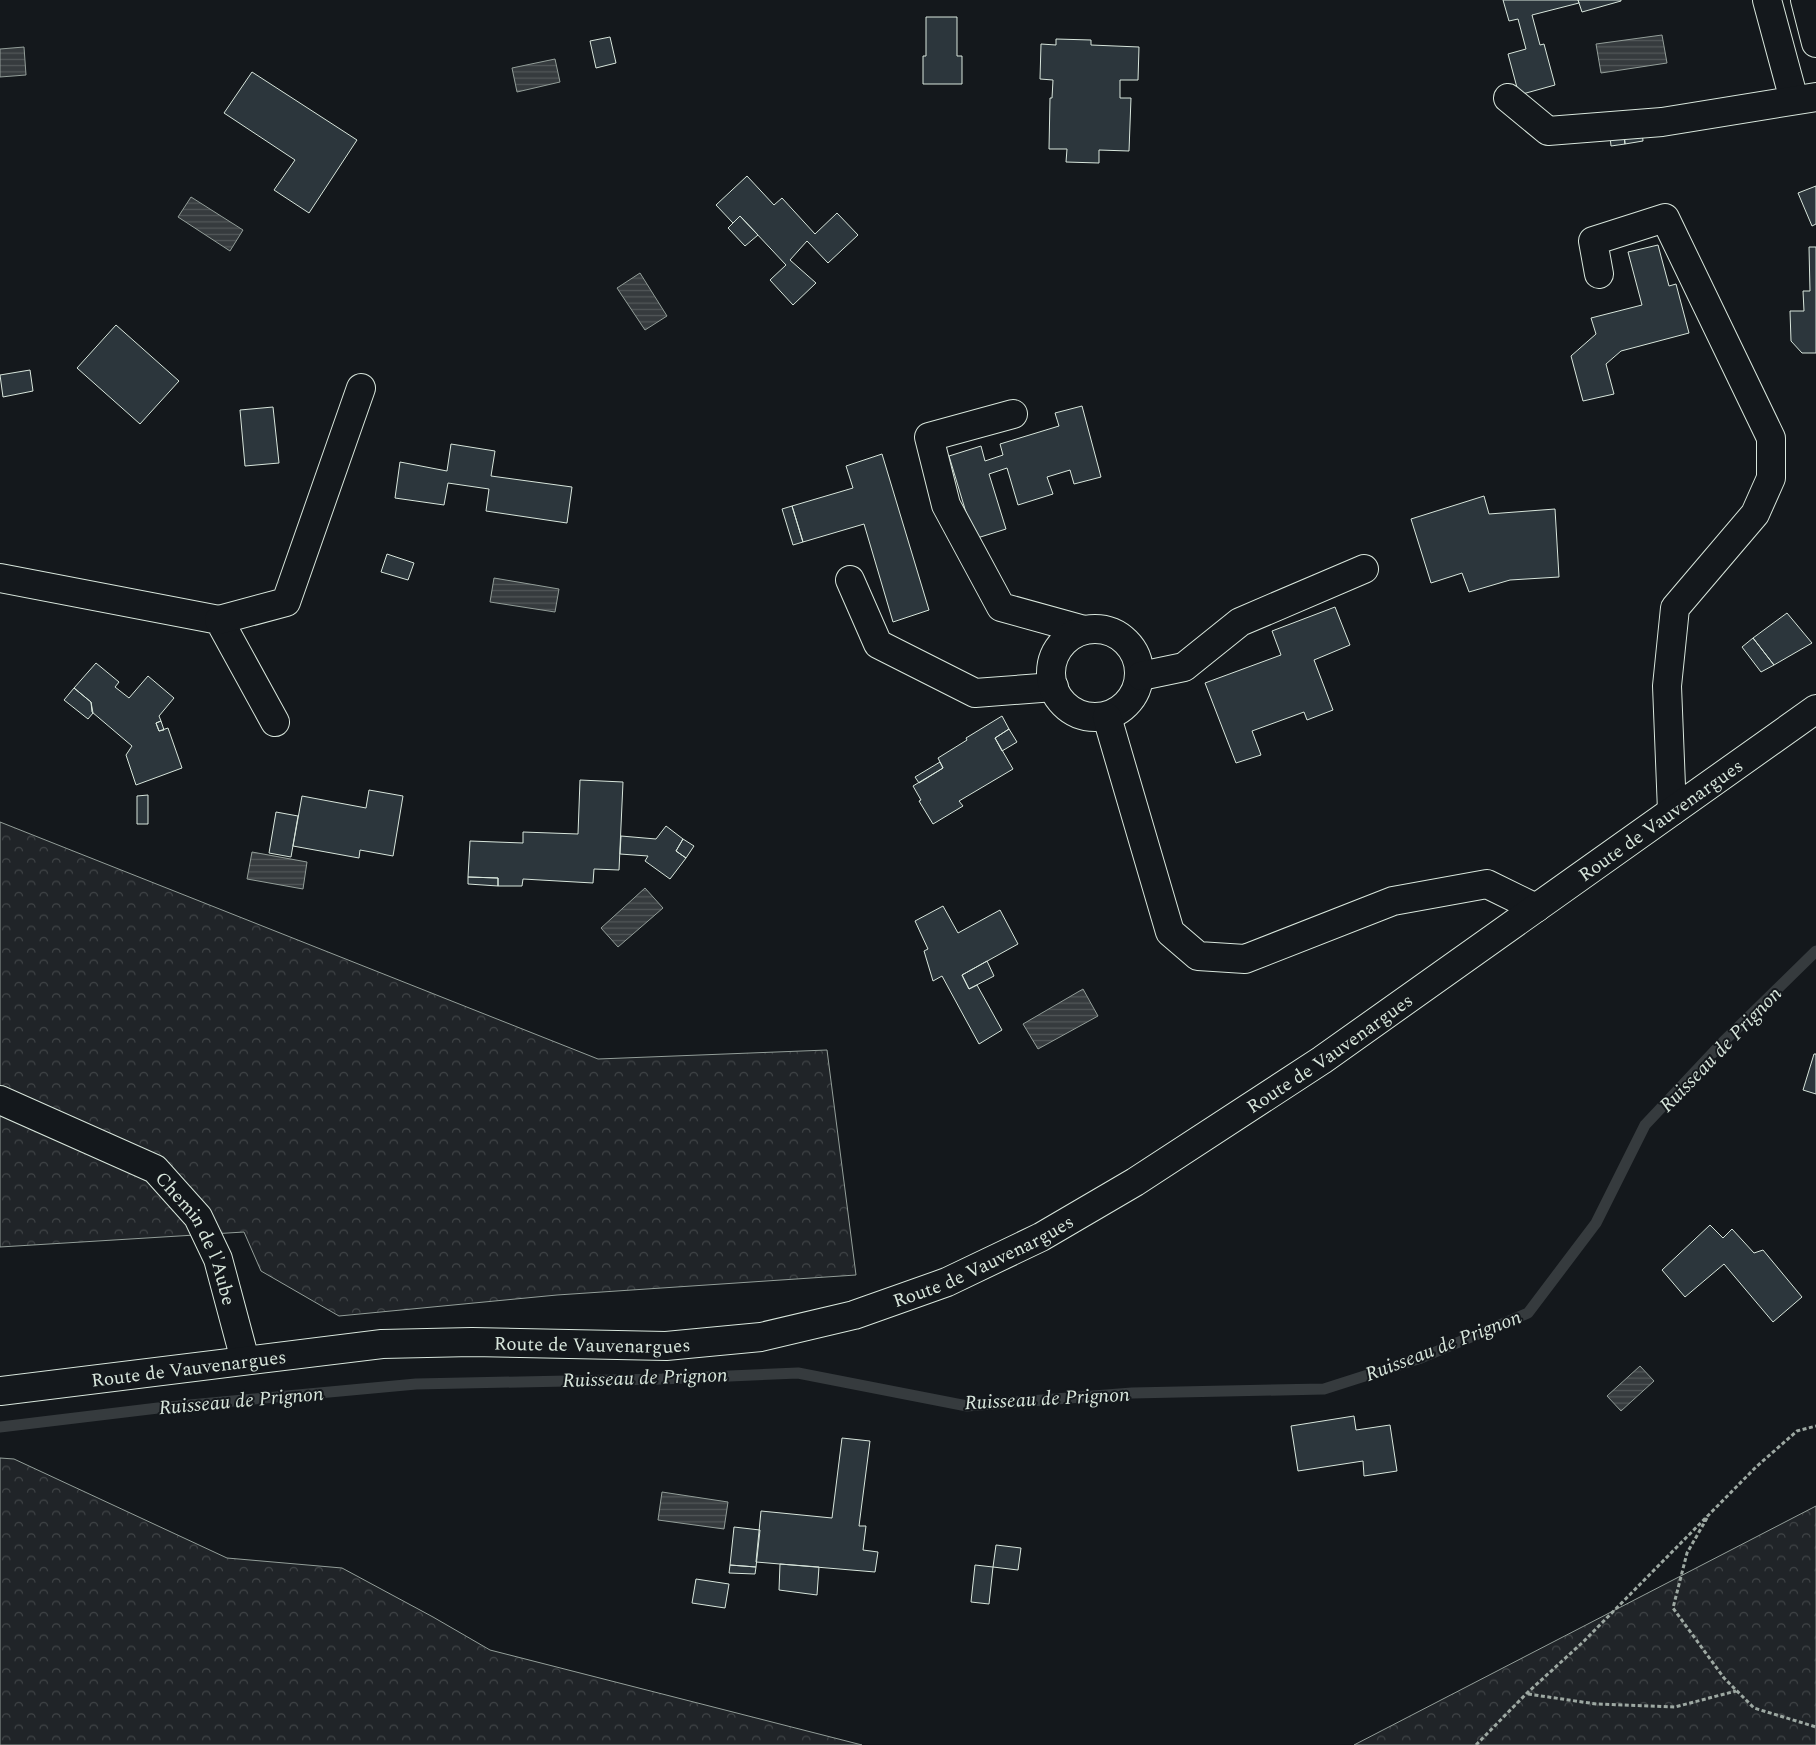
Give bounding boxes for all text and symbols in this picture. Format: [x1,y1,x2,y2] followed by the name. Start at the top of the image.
[1573,752,1750,890] street label: Route de Vauvenargues
[1652,979,1789,1120] water label: Ruisseau de Prignon
[1241,987,1419,1122] street label: Route de Vauvenargues
[147,1165,243,1309] street label: Chemin de l'Aube
[889,1208,1080,1316] street label: Route de Vauvenargues
[1361,1302,1526,1390] water label: Ruisseau de Prignon
[494,1329,692,1362] street label: Route de Vauvenargues
[89,1343,288,1396] street label: Route de Vauvenargues
[562,1360,729,1396] water label: Ruisseau de Prignon
[157,1379,325,1423] water label: Ruisseau de Prignon
[964,1380,1131,1418] water label: Ruisseau de Prignon

